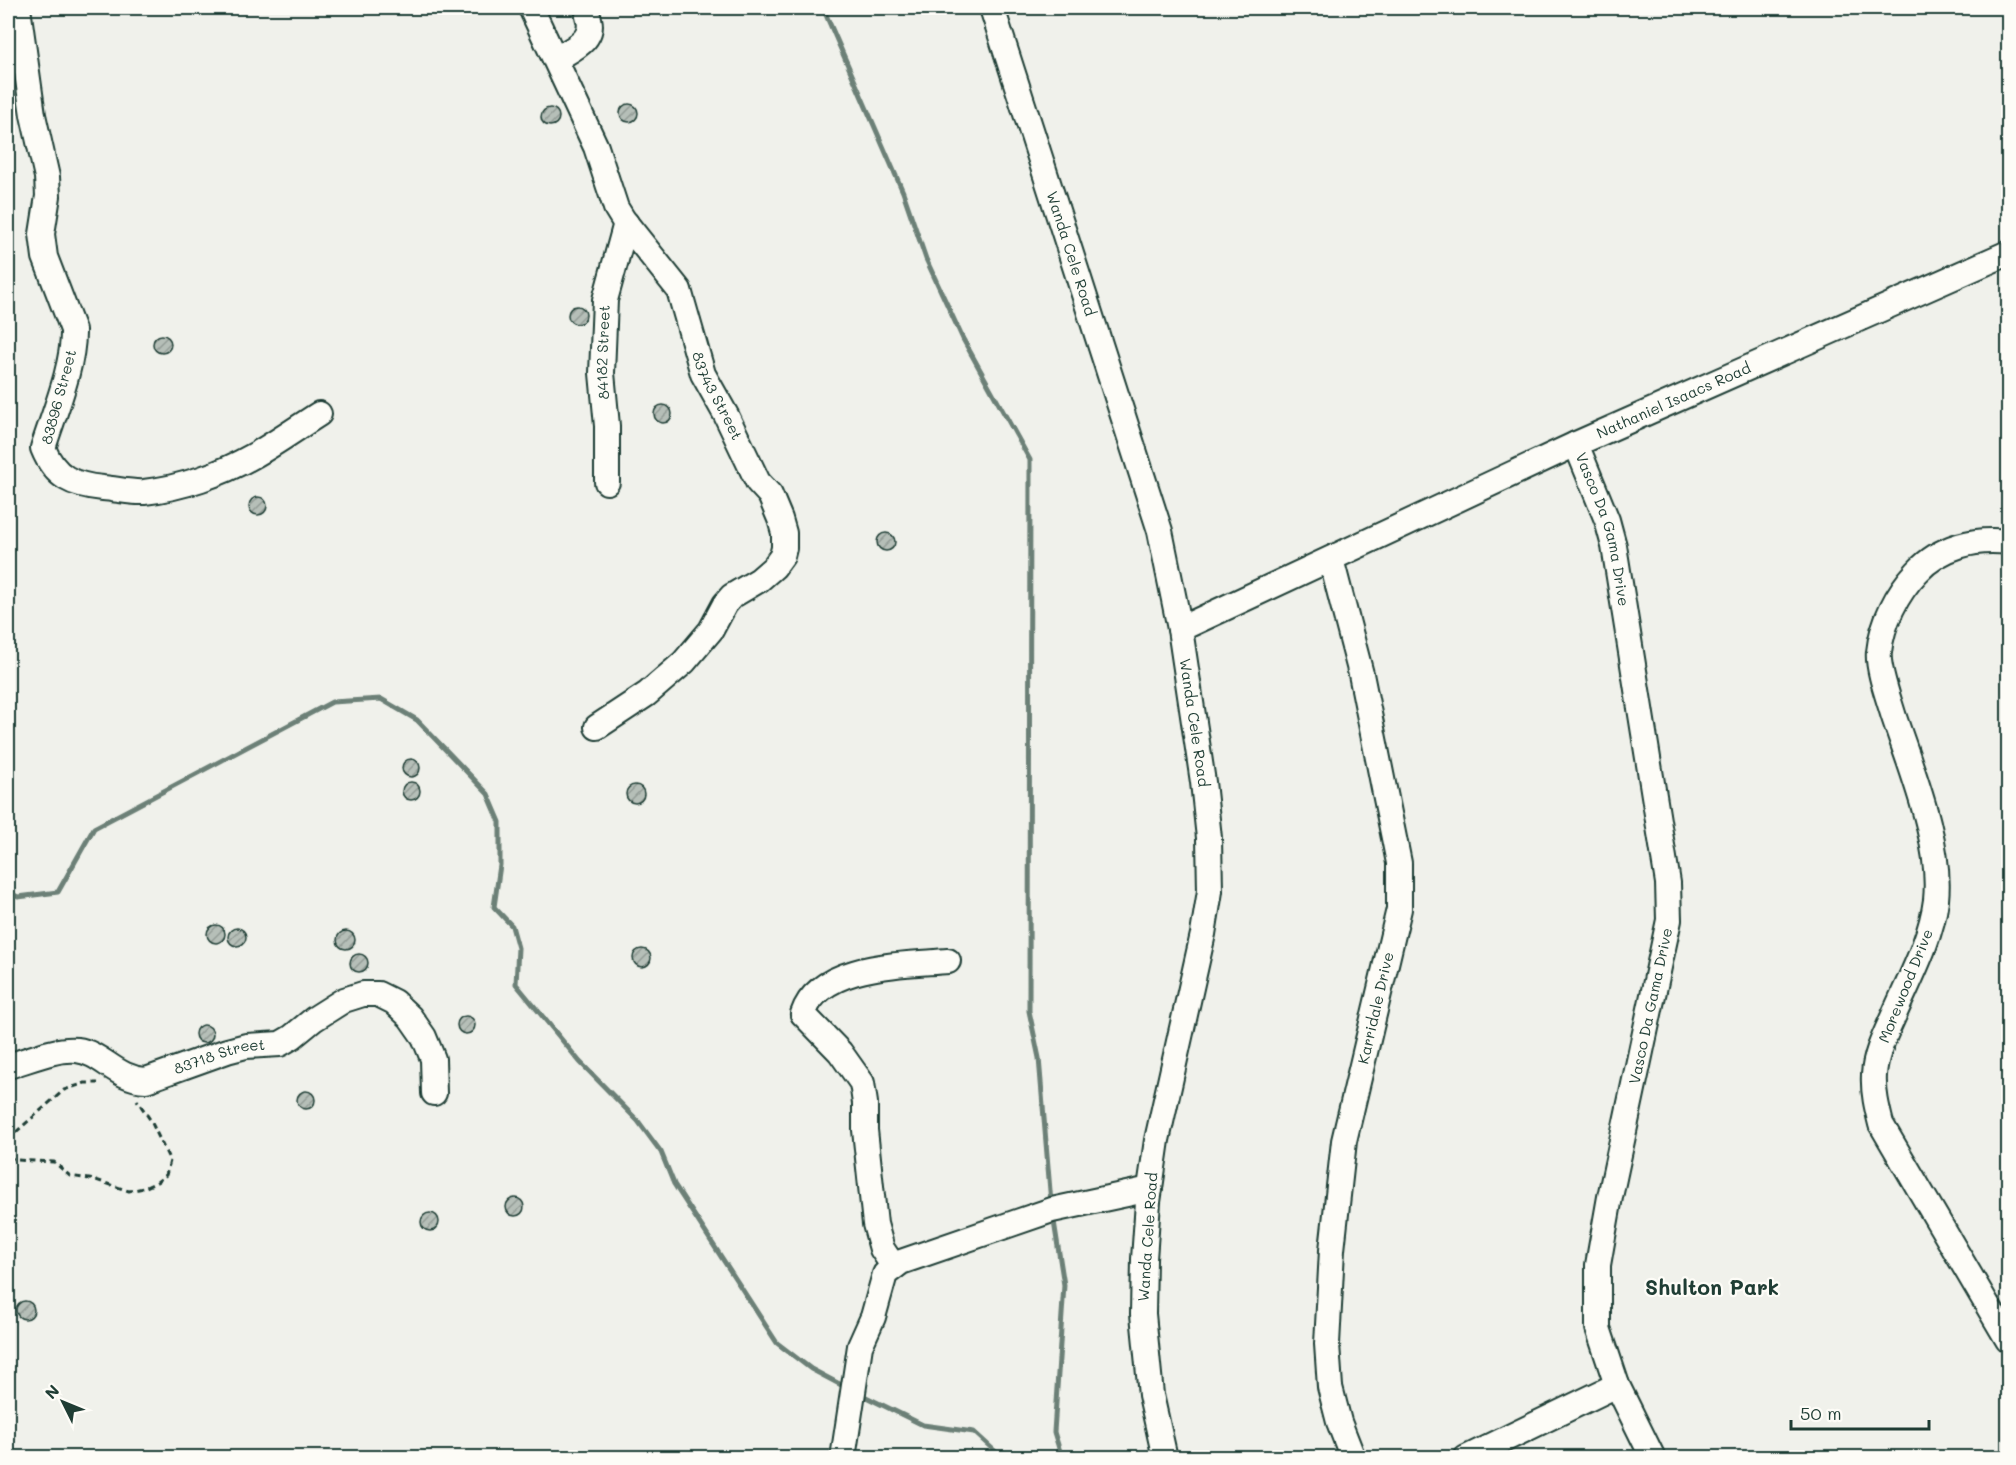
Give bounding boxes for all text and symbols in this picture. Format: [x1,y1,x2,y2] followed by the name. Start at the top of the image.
[1042,188,1101,318] street label: Wanda Cele Road
[591,305,614,400] street label: 84182 Street
[36,347,80,446] street label: 83896 Street
[688,349,747,443] street label: 83743 Street
[1593,357,1754,443] street label: Nathaniel Isaacs Road
[1572,449,1634,607] street label: Vasco Da Gama Drive
[1176,657,1214,788] street label: Wanda Cele Road
[1624,926,1676,1086] street label: Vasco Da Gama Drive
[1873,926,1937,1045] street label: Morewood Drive
[1352,950,1398,1066] street label: Karridale Drive
[171,1034,266,1078] street label: 83718 Street
[1133,1172,1162,1302] street label: Wanda Cele Road
[1645,1273,1779,1300] district label: Shulton Park
[33,1372,93,1432] north arrow
[40,1380,63,1403] text: N
[1791,1393,1929,1431] scale bar
[1800,1401,1842,1425] text: 50 m

